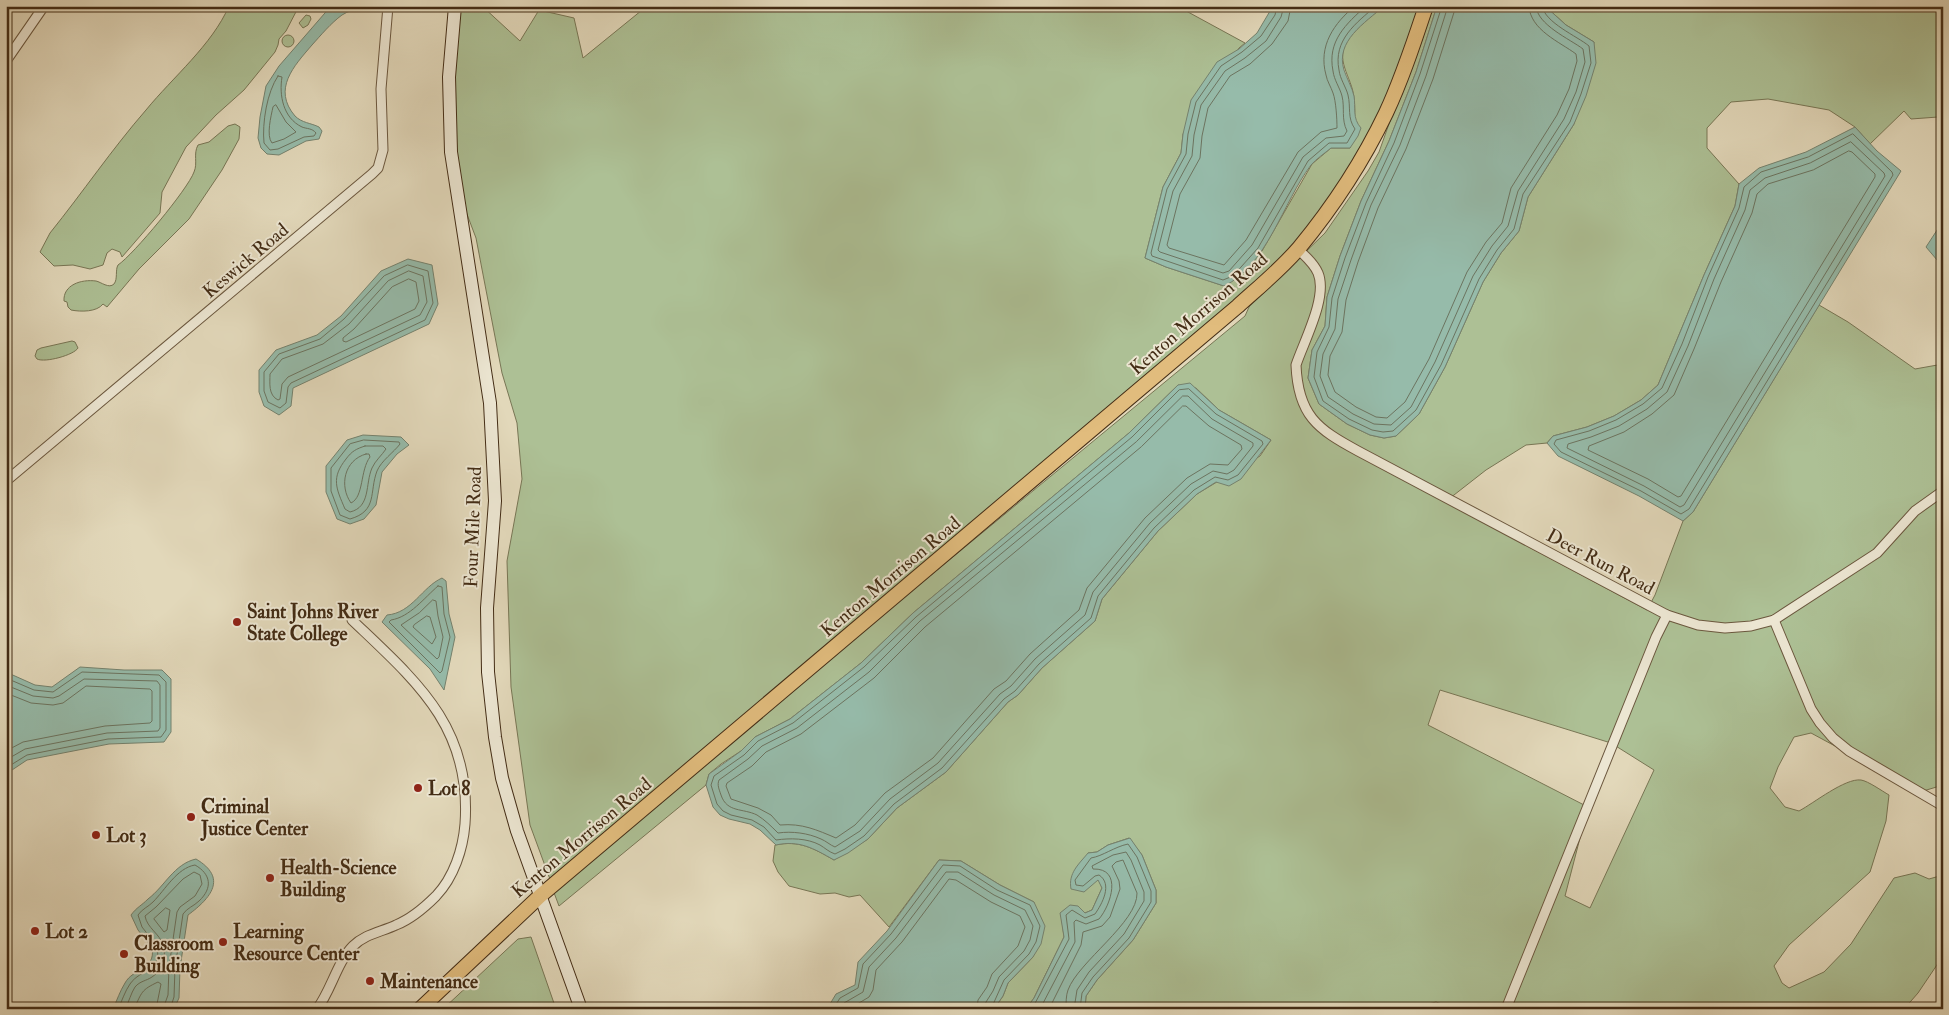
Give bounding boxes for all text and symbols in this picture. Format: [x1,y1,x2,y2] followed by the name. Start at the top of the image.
[198,218,294,304] street label: Keswick Road
[1125,247,1273,380] street label: Kenton Morrison Road
[459,465,487,588] street label: Four Mile Road
[816,511,966,642] street label: Kenton Morrison Road
[1542,523,1659,601] street label: Deer Run Road
[247,600,379,647] place label: Saint Johns River State College
[231,616,243,628] marker: Saint Johns River State College
[507,772,657,903] street label: Kenton Morrison Road
[428,777,470,801] place label: Lot 8
[412,782,424,794] marker: Lot 8
[200,795,309,841] place label: Criminal Justice Center
[185,811,197,823] marker: Criminal Justice Center
[106,824,146,848] place label: Lot 3
[90,829,102,841] marker: Lot 3
[280,856,397,903] place label: Health-Science Building
[264,872,276,884] marker: Health-Science Building
[45,920,88,944] place label: Lot 2
[233,920,360,966] place label: Learning Resource Center
[29,925,41,937] marker: Lot 2
[134,932,214,979] place label: Classroom Building
[217,936,229,948] marker: Learning Resource Center
[118,948,130,960] marker: Classroom Building
[379,970,478,994] place label: Maintenance
[364,975,376,987] marker: Maintenance

